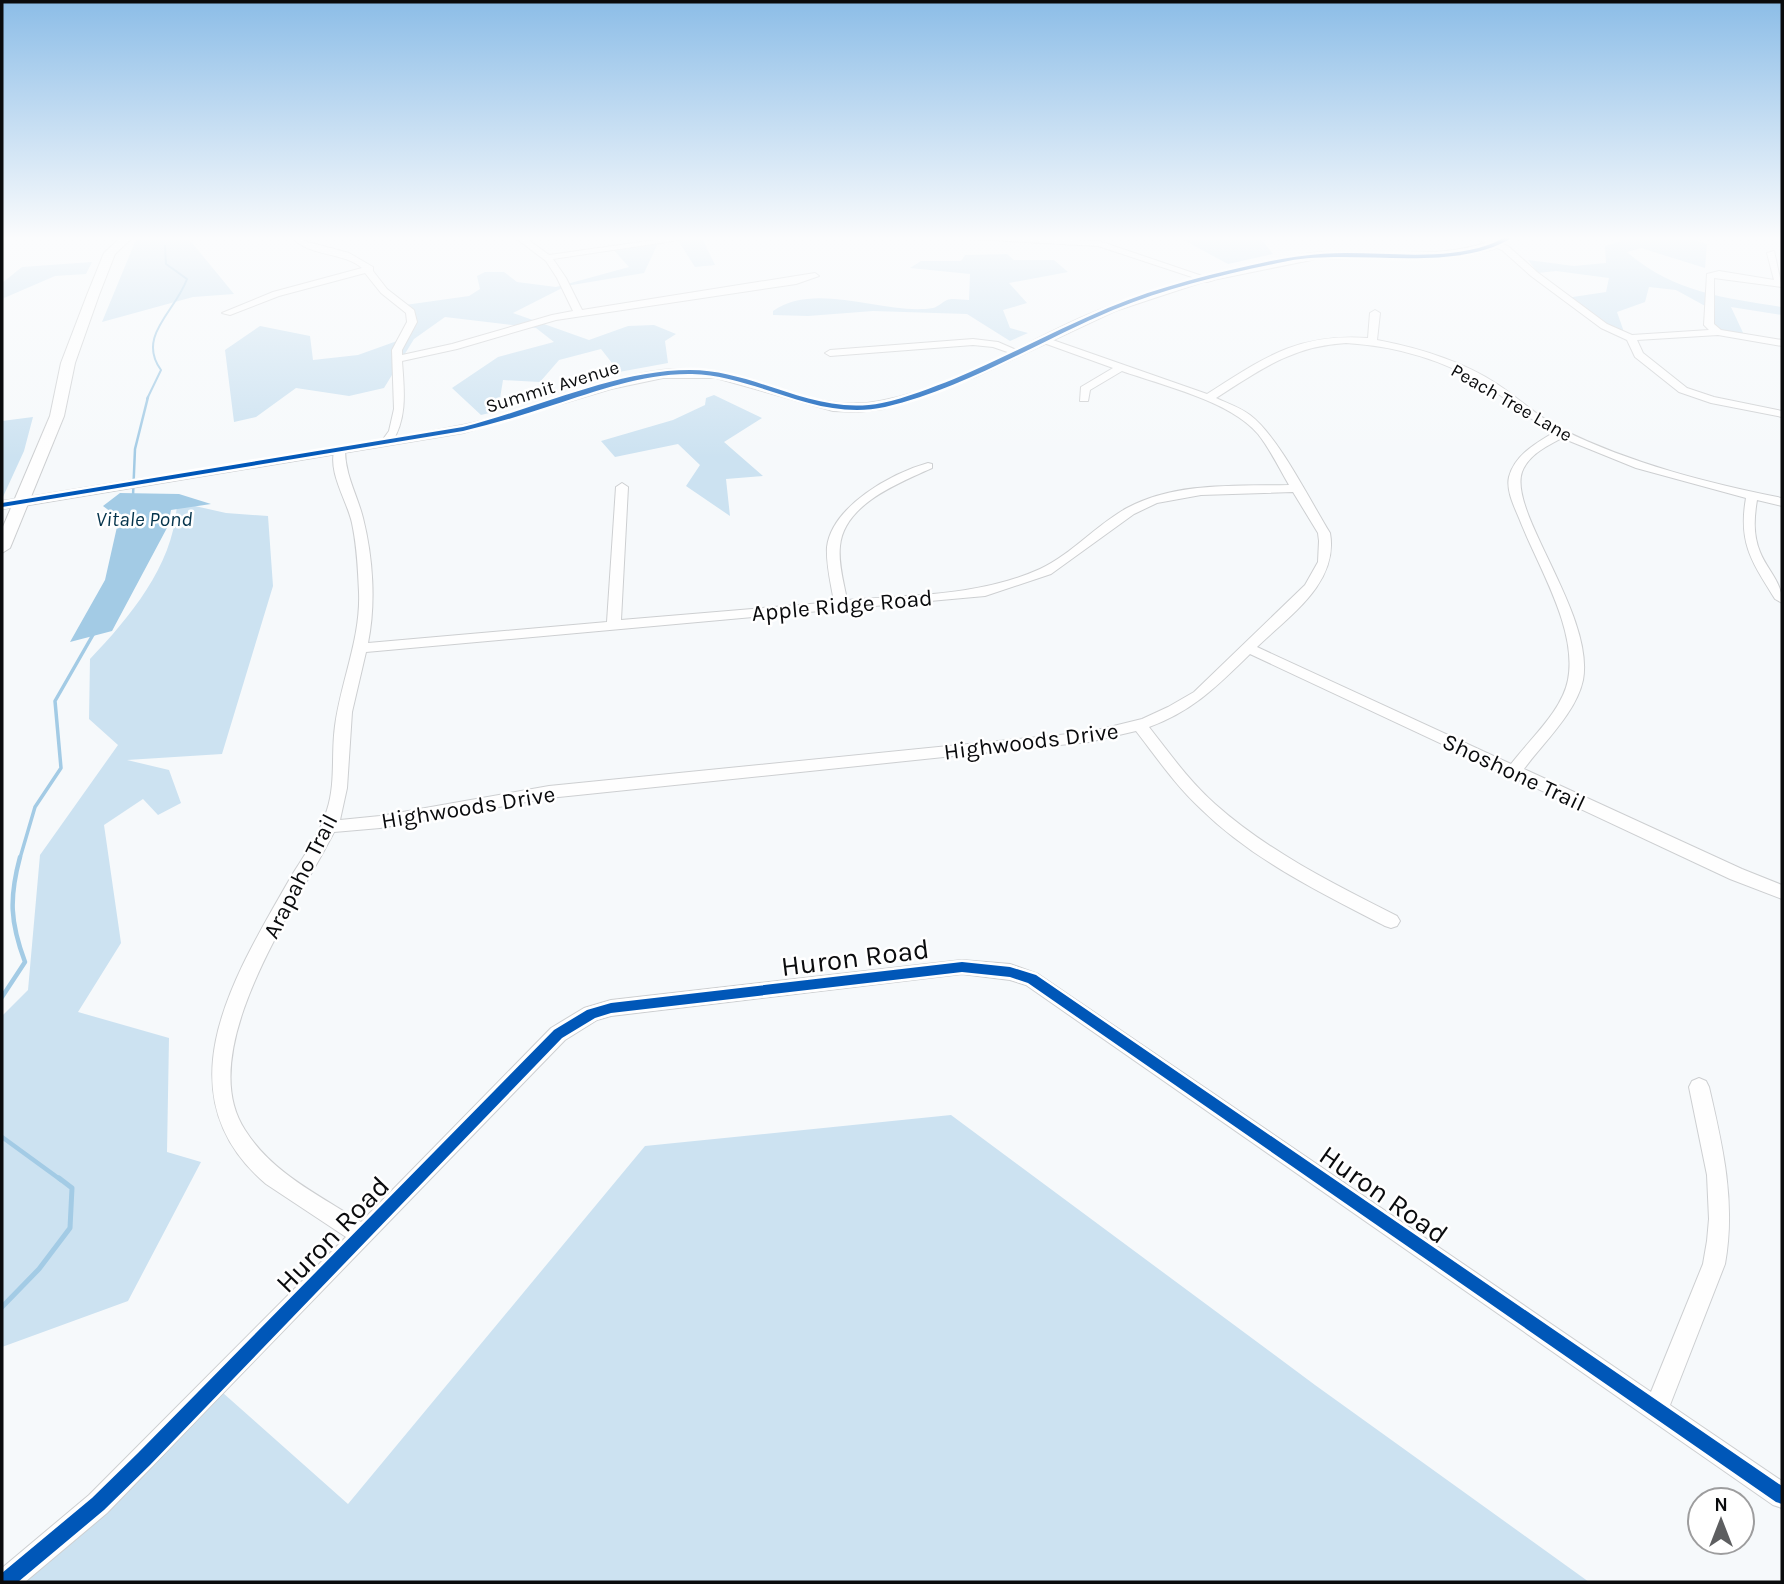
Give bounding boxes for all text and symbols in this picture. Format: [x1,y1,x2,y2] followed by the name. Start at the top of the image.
[483,356,622,418] street label: Summit Avenue
[1447,359,1576,446] street label: Peach Tree Lane
[96,507,192,531] water label: Vitale Pond
[750,584,934,627] street label: Apple Ridge Road
[942,717,1120,766] street label: Highwoods Drive
[1438,728,1589,817] street label: Shoshone Trail
[379,780,557,835] street label: Highwoods Drive
[257,809,343,943] street label: Arapaho Trail
[779,932,931,983] street label: Huron Road
[1313,1138,1454,1251] street label: Huron Road
[269,1169,396,1299] street label: Huron Road
[1686,1486,1756,1556] north arrow
[1714,1494,1728,1516] text: N

